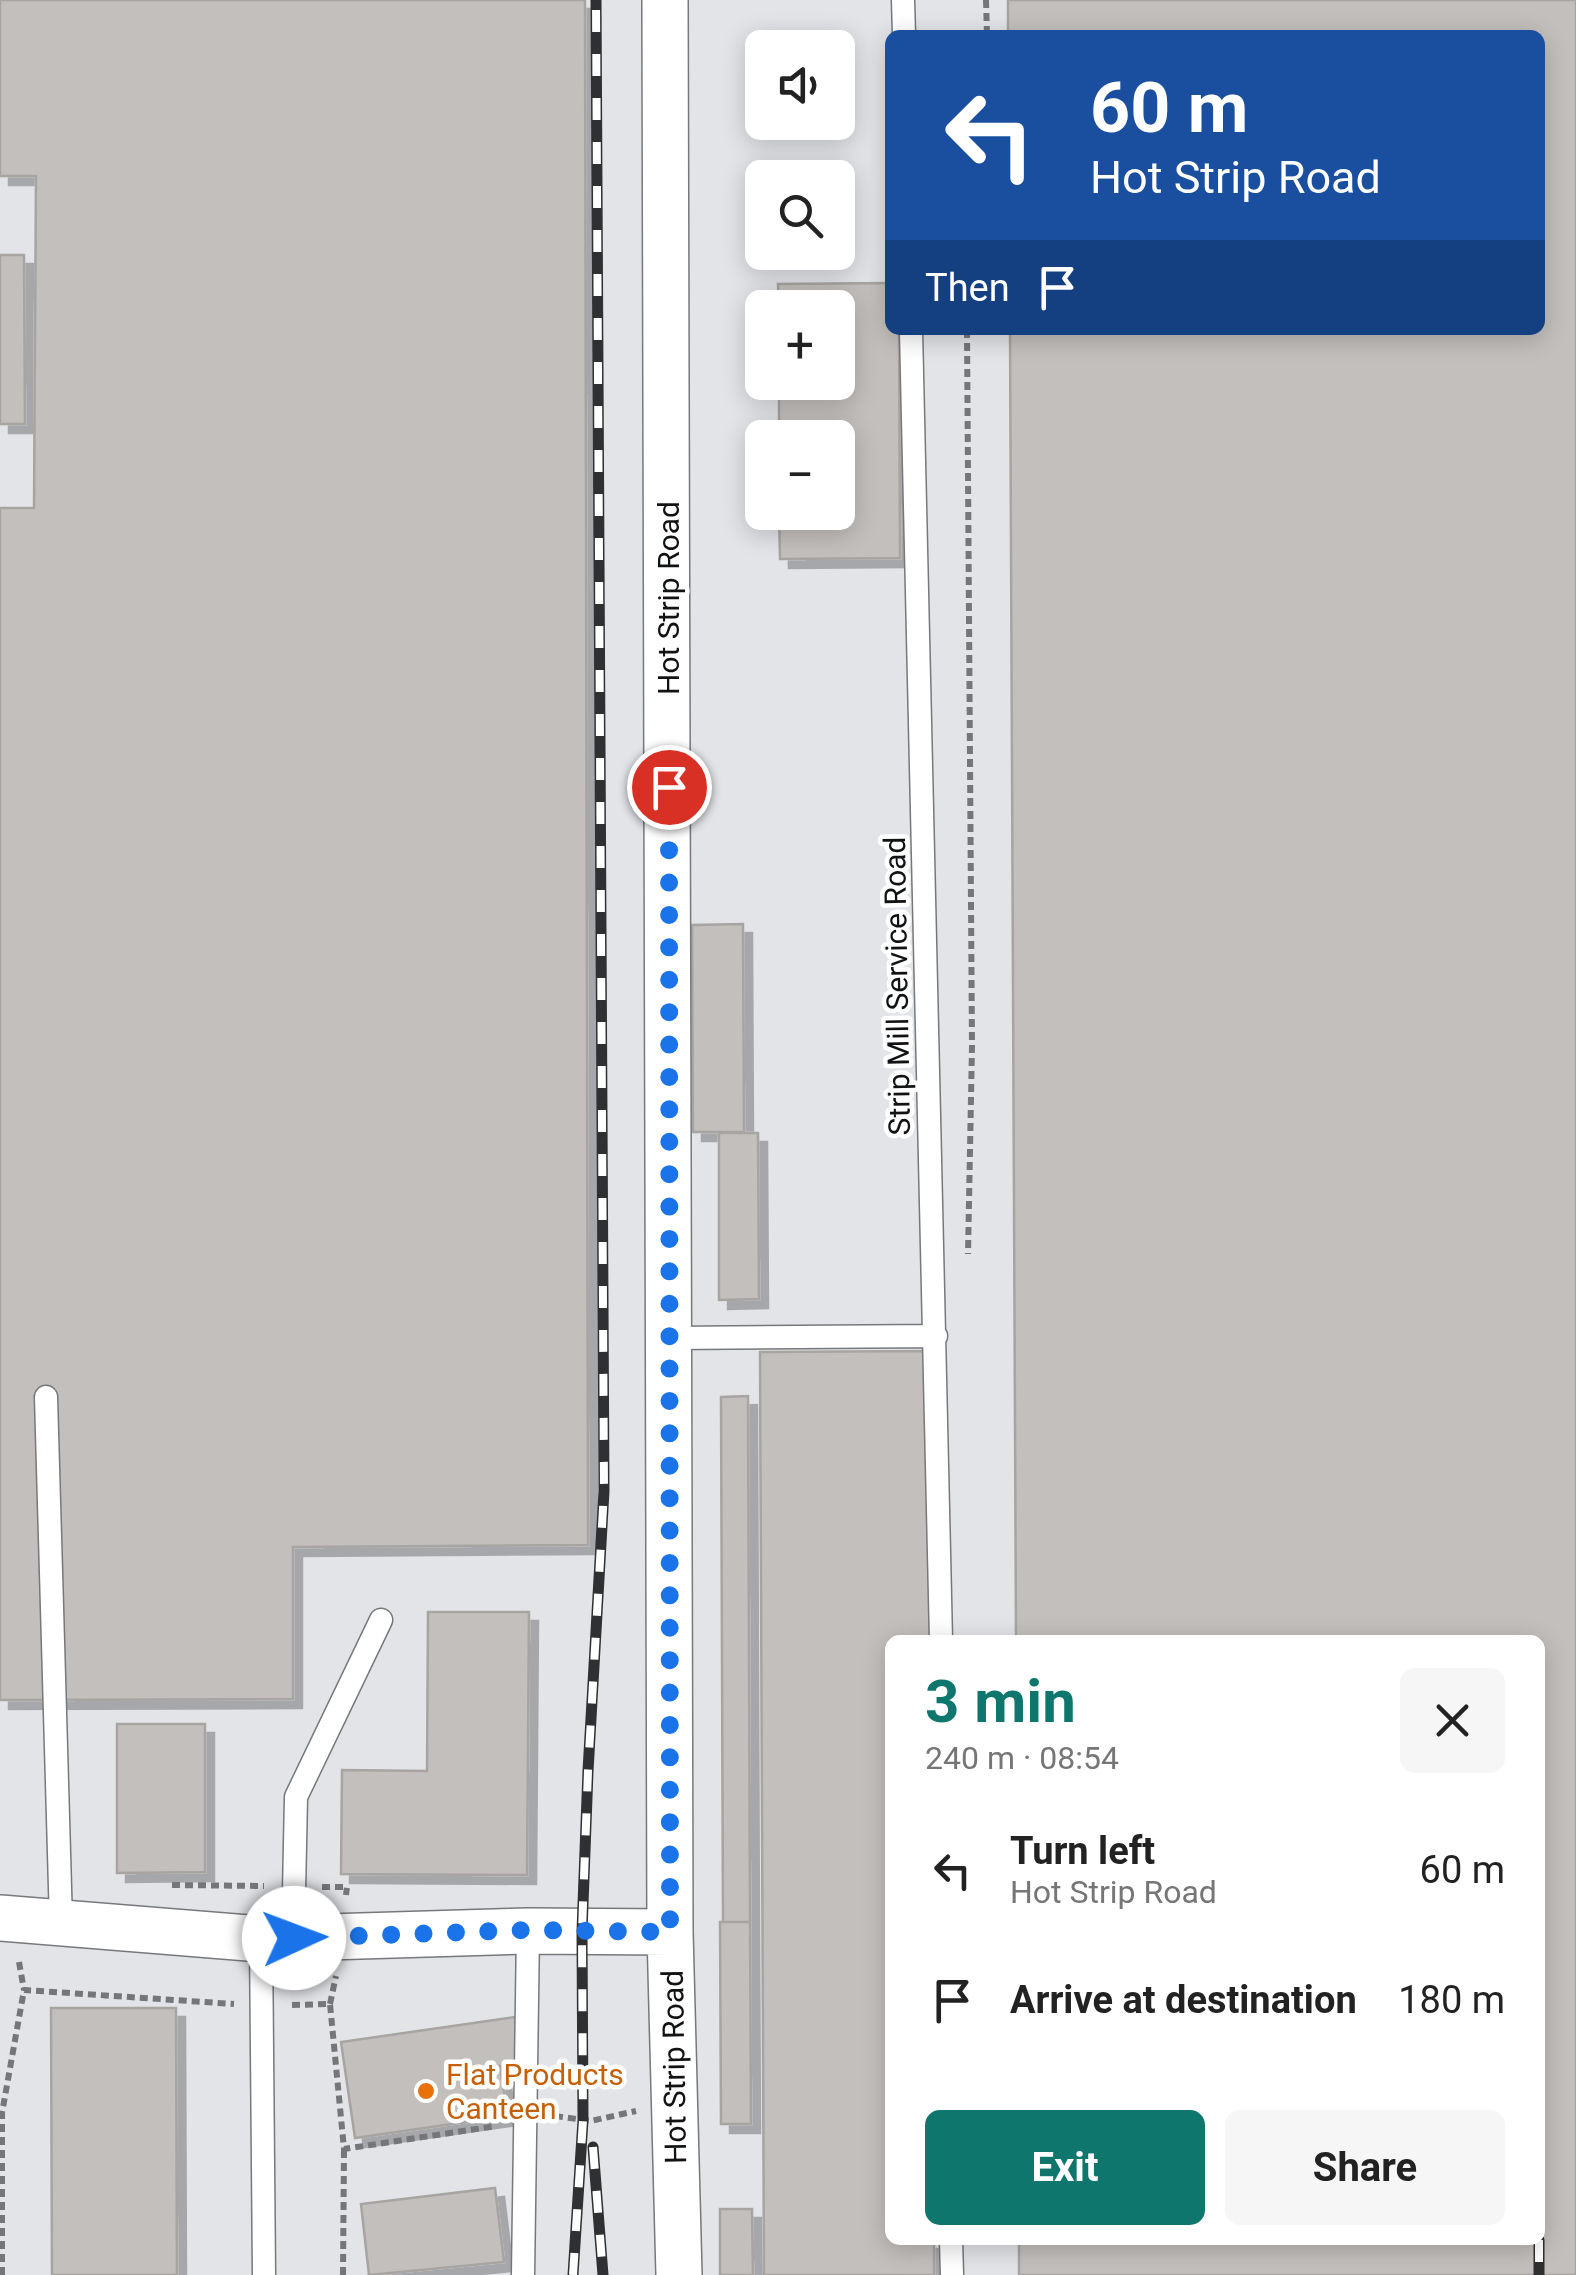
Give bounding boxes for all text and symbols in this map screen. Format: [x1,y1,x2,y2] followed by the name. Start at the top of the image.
[745,30,855,530] map controls
[745,30,855,140] button: sound
[1090,67,1248,149] text: 60 m
[925,70,1055,200] icon: left
[1090,151,1381,204] text: Hot Strip Road
[745,160,855,270] button: search
[1030,260,1085,315] icon: arrive
[925,266,1010,310] text: Then
[745,290,855,400] button: +
[745,420,855,530] button: −
[651,501,686,695] street label: Hot Strip Road
[627,745,712,830] pin
[642,760,697,815] icon: arrive
[877,836,917,1136] street label: Strip Mill Service Road
[925,1666,1076,1737] text: 3 min
[1400,1668,1505,1773] button: close
[925,1739,1119,1777] text: 240 m · 08:54
[1010,1829,1155,1873] text: Turn left
[925,1843,980,1898] icon: left
[1420,1848,1505,1892] text: 60 m
[1010,1873,1217,1911] text: Hot Strip Road
[242,1886,346,1990] position arrow
[655,1970,693,2164] street label: Hot Strip Road
[925,1973,980,2028] icon: arrive
[1010,1978,1357,2022] text: Arrive at destination
[1398,1978,1505,2022] text: 180 m
[446,2057,624,2126] place label: Flat Products Canteen
[415,2080,437,2102] marker: Flat Products Canteen
[925,2110,1205,2225] button: Exit
[1225,2110,1505,2225] button: Share

